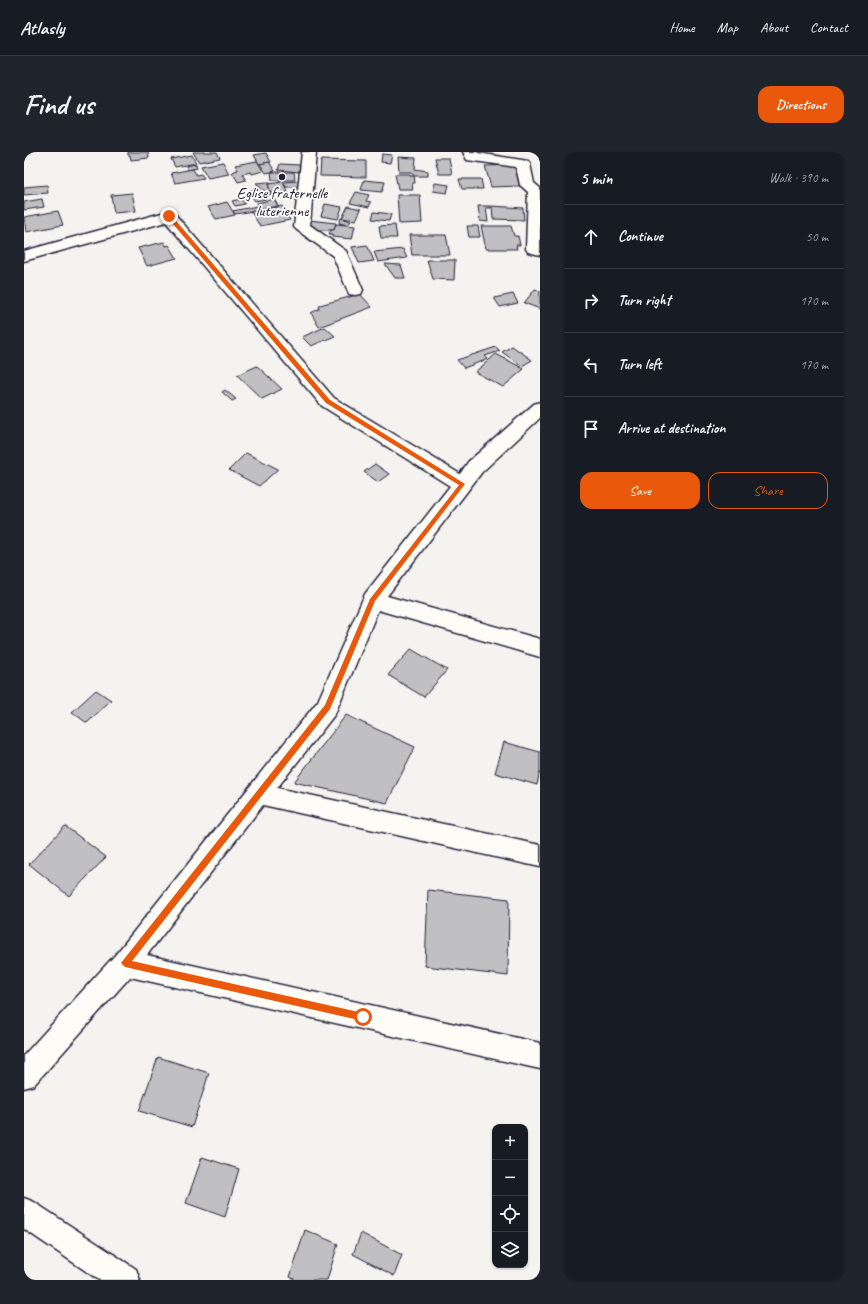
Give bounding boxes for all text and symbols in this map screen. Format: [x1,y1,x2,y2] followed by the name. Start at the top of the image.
[20,16,64,40] text: Atlasly
[669,19,695,36] text: Home
[717,19,738,36] text: Map
[760,19,788,36] text: About
[810,19,848,36] text: Contact
[758,86,844,123] button: Directions
[24,87,94,122] text: Find us
[580,168,612,189] text: 5 min
[769,170,828,186] text: Walk · 390 m
[277,172,287,182] marker: Eglise fraternelle luterienne
[237,183,329,221] place label: Eglise fraternelle luterienne
[160,207,178,225] route end
[580,226,602,248] icon: ahead
[618,227,663,246] text: Continue
[806,229,828,245] text: 50 m
[580,290,602,312] icon: right
[618,291,671,310] text: Turn right
[800,293,828,309] text: 170 m
[580,354,602,376] icon: left
[618,355,661,374] text: Turn left
[800,357,828,373] text: 170 m
[580,418,602,440] icon: arrive
[618,419,725,438] text: Arrive at destination
[580,472,700,509] button: Save
[708,472,828,509] button: Share
[354,1008,372,1026] route start
[492,1124,528,1268] map controls
[492,1124,528,1160] button: +
[492,1160,528,1196] button: −
[492,1196,528,1232] button: locate
[492,1232,528,1268] button: layers

